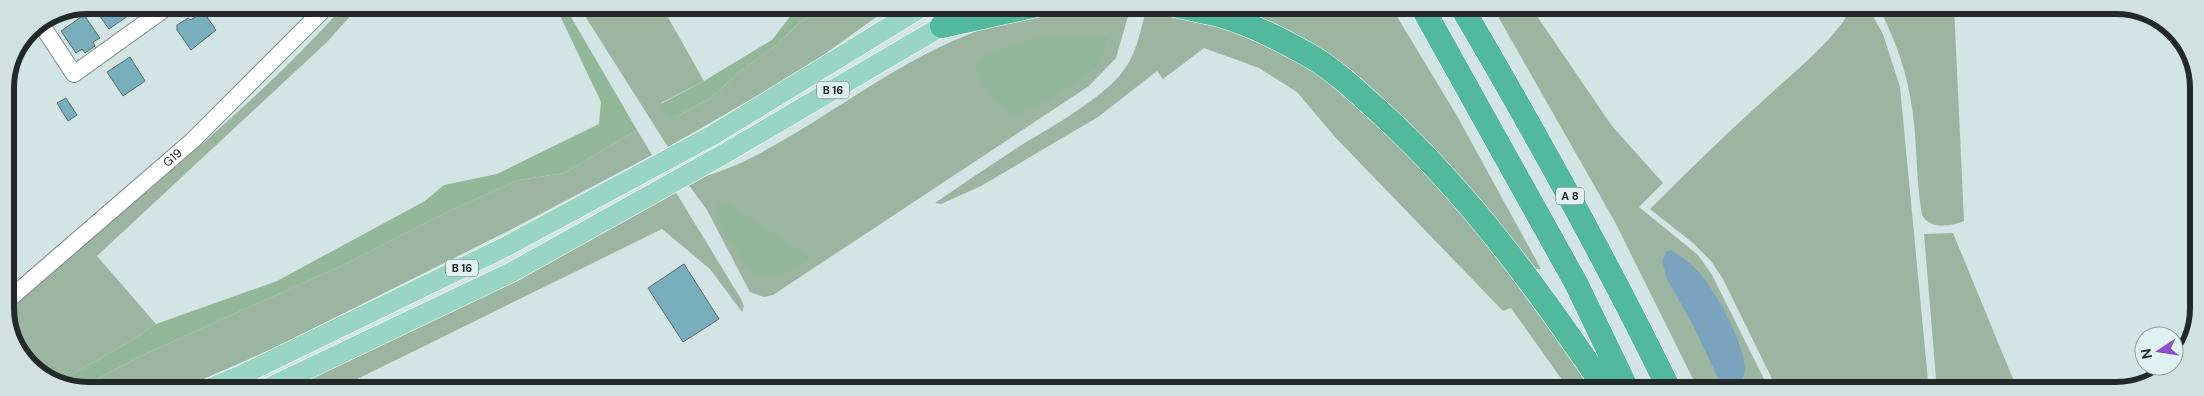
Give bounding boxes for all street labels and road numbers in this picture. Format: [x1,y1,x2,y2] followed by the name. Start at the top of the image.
[817,82,849,98] road number: B 16
[160,145,186,170] street label: G19
[1556,188,1584,205] road number: A 8
[446,260,478,276] road number: B 16

